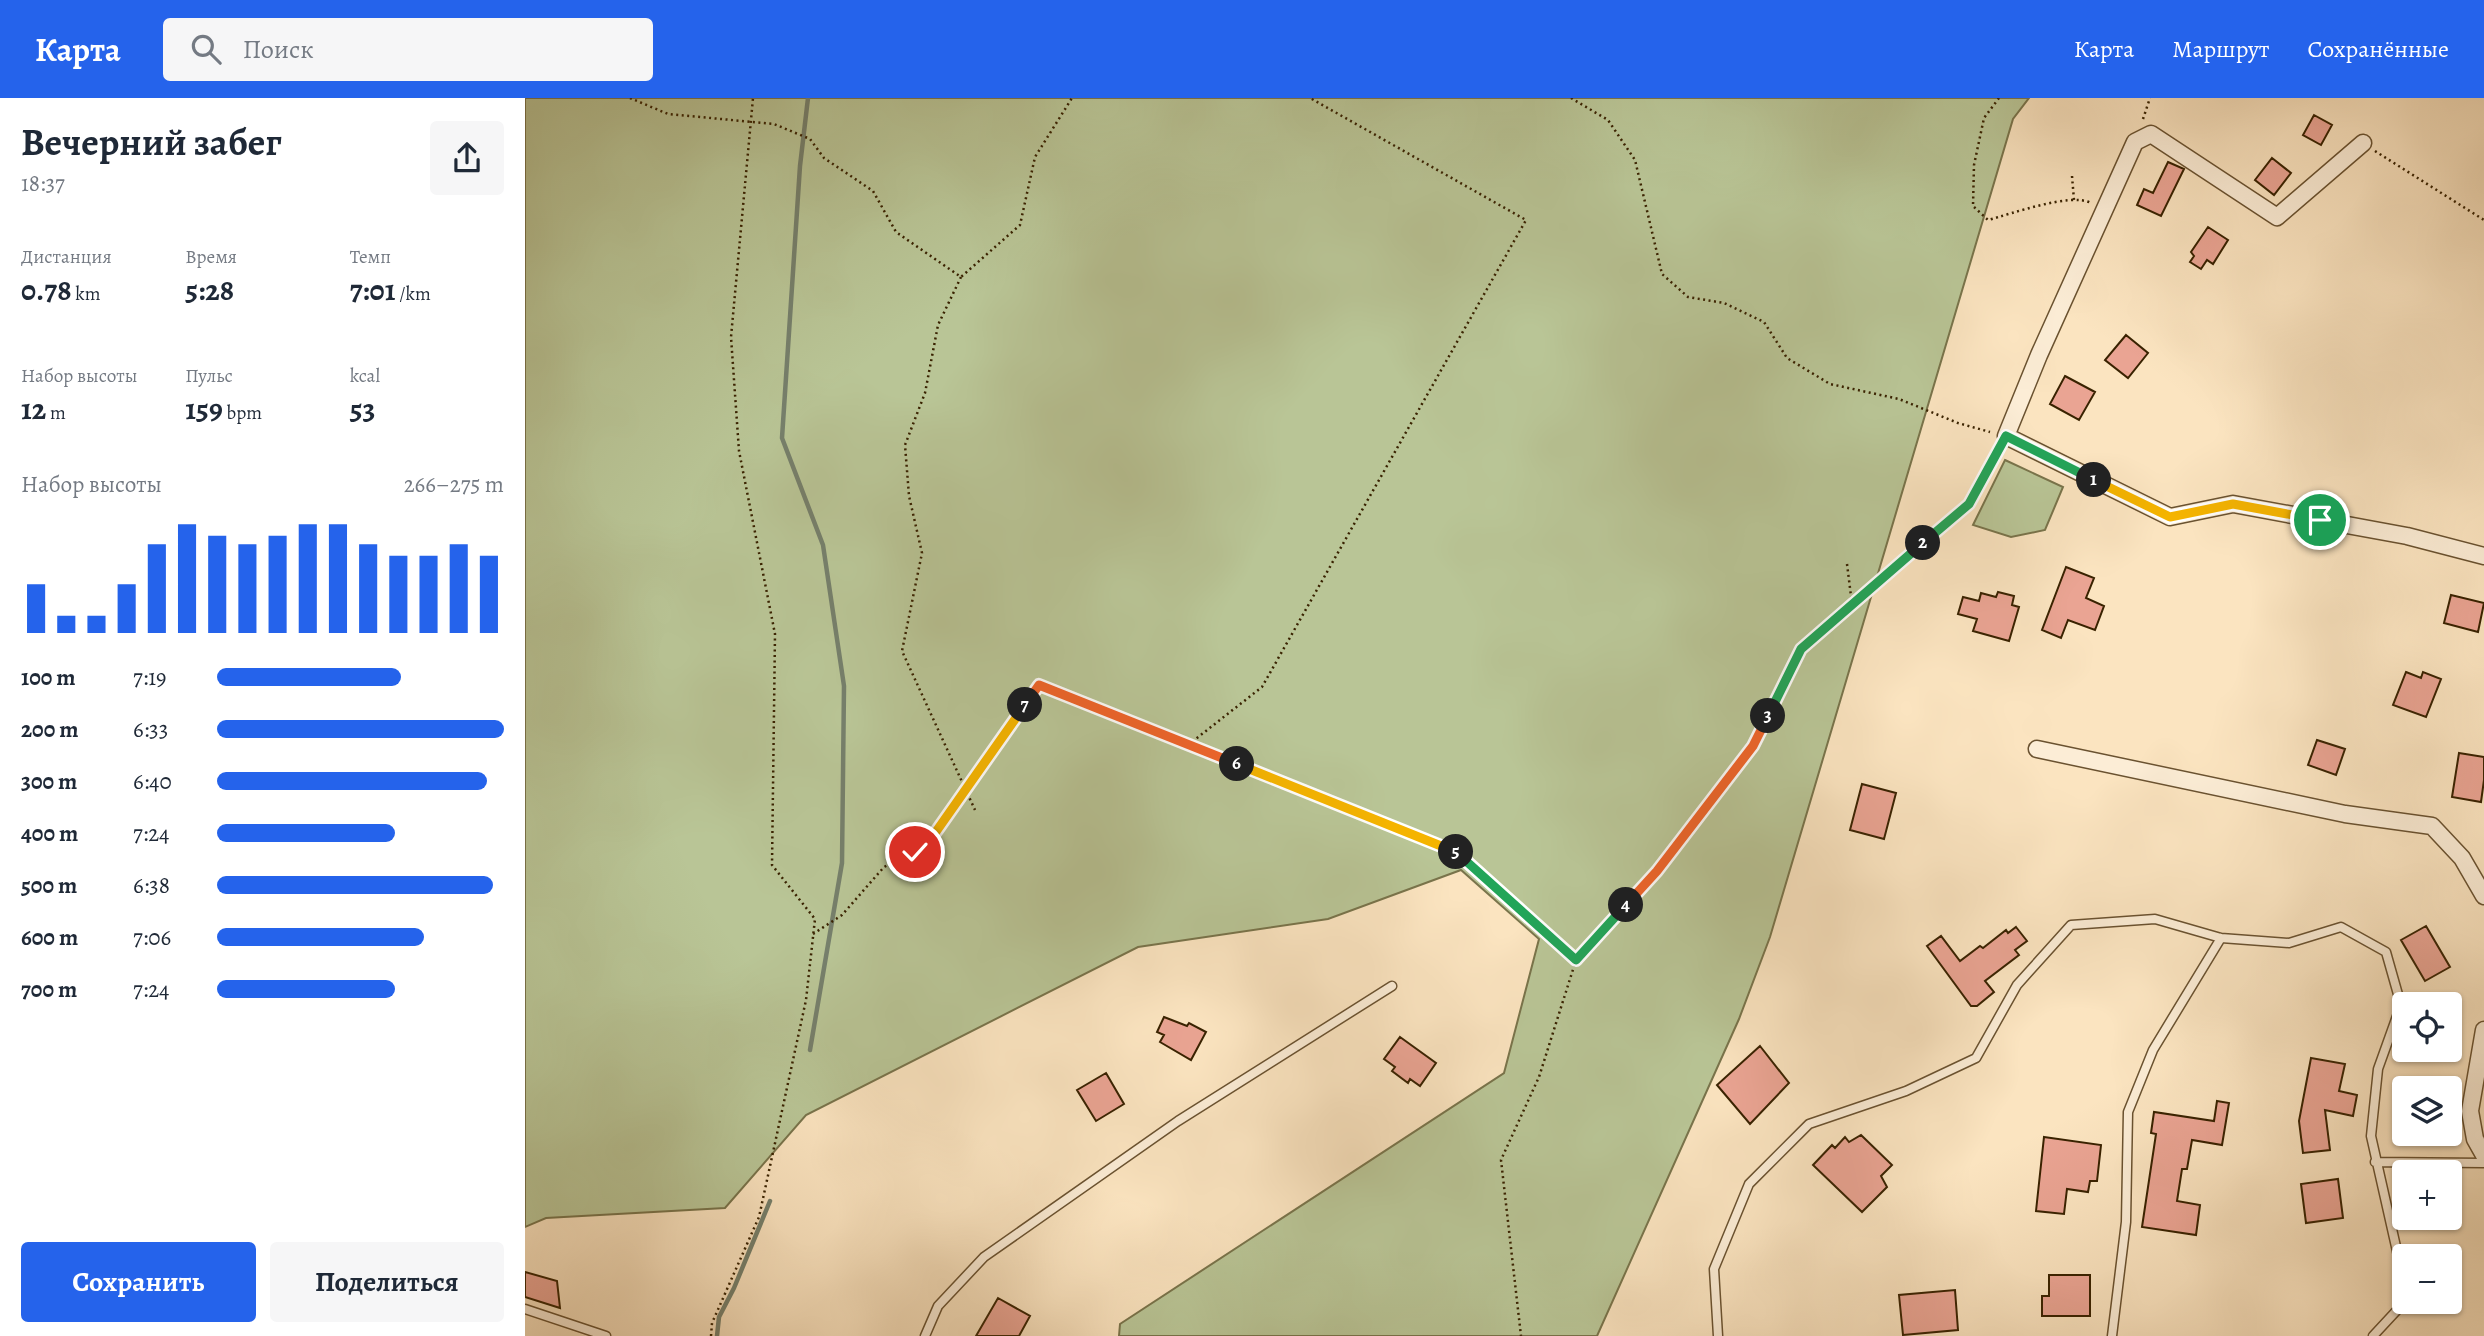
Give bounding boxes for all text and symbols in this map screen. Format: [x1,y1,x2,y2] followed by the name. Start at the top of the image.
[163,18,653,81] search box
[35,27,121,72] text: Карта
[187,30,225,68] icon: search
[243,32,314,67] text: Поиск
[2074,33,2134,65] text: Карта
[2172,33,2270,65] text: Маршрут
[2308,33,2449,65] text: Сохранённые
[21,116,282,168] text: Вечерний забег
[430,121,504,195] button: share
[21,168,65,199] text: 18:37
[21,244,112,270] text: Дистанция
[185,244,237,270] text: Время
[350,244,391,270] text: Темп
[21,270,72,310] text: 0.78
[185,270,234,310] text: 5:28
[350,270,395,310] text: 7:01
[72,281,101,307] text: km
[395,281,431,307] text: /km
[21,363,137,389] text: Набор высоты
[185,363,233,389] text: Пульс
[350,363,380,389] text: kcal
[21,389,46,429] text: 12
[185,389,223,429] text: 159
[350,389,375,429] text: 53
[46,400,66,426] text: m
[223,400,262,426] text: bpm
[2077,462,2111,498] pin: 1
[2090,466,2097,492] text: 1
[21,469,162,500] text: Набор высоты
[404,469,504,500] text: 266–275 m
[2290,490,2350,550] pin
[2301,501,2339,539] icon: arrive
[1905,526,1941,560] pin: 2
[1918,529,1927,555] text: 2
[21,662,76,693] text: 100 m
[133,662,166,693] text: 7:19
[1007,688,1043,722] pin: 7
[1020,691,1029,717] text: 7
[1751,698,1785,734] pin: 3
[1763,702,1772,728] text: 3
[21,714,79,745] text: 200 m
[133,714,168,745] text: 6:33
[1219,746,1255,782] pin: 6
[1232,750,1241,776] text: 6
[21,766,77,797] text: 300 m
[133,766,172,797] text: 6:40
[21,818,78,849] text: 400 m
[133,818,169,849] text: 7:24
[885,822,945,882] pin
[896,833,934,871] icon: check
[1439,834,1473,870] pin: 5
[1451,838,1460,864] text: 5
[21,870,77,901] text: 500 m
[133,870,170,901] text: 6:38
[1609,888,1643,922] pin: 4
[1621,891,1630,917] text: 4
[21,922,78,953] text: 600 m
[133,922,171,953] text: 7:06
[21,974,77,1005] text: 700 m
[133,974,169,1005] text: 7:24
[2392,992,2462,1314] map controls
[2392,992,2462,1062] button: locate
[2392,1076,2462,1146] button: layers
[2392,1160,2462,1230] button: +
[21,1242,256,1322] button: Сохранить
[270,1242,504,1322] button: Поделиться
[2392,1244,2462,1314] button: −

